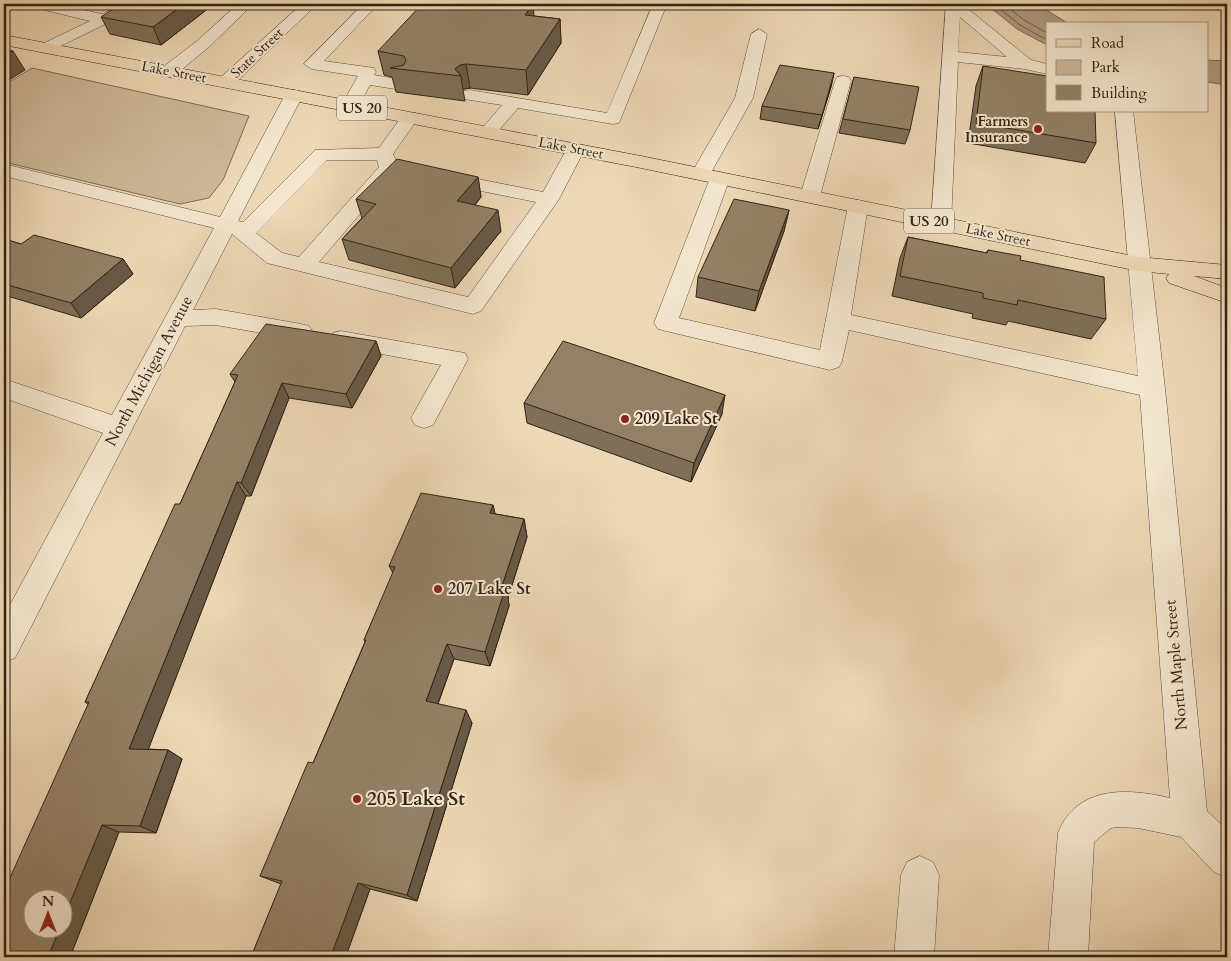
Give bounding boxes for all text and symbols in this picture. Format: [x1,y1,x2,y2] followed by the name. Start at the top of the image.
[1046,22,1208,112] legend
[226,23,288,82] street label: State Street
[1091,33,1124,53] text: Road
[140,56,209,88] street label: Lake Street
[1091,57,1120,77] text: Park
[1091,83,1147,103] text: Building
[337,96,387,120] road number: US 20
[965,112,1028,147] place label: Farmers Insurance
[1032,123,1044,135] marker: Farmers Insurance
[537,132,606,164] street label: Lake Street
[904,208,954,234] road number: US 20
[964,219,1033,251] street label: Lake Street
[100,292,198,450] street label: North Michigan Avenue
[635,408,718,430] place label: 209 Lake St
[619,413,631,425] marker: 209 Lake St
[448,578,531,600] place label: 207 Lake St
[432,583,444,595] marker: 207 Lake St
[1159,599,1193,731] street label: North Maple Street
[367,786,465,812] place label: 205 Lake St
[351,793,363,805] marker: 205 Lake St
[22,888,72,938] north arrow
[42,892,54,911] text: N

